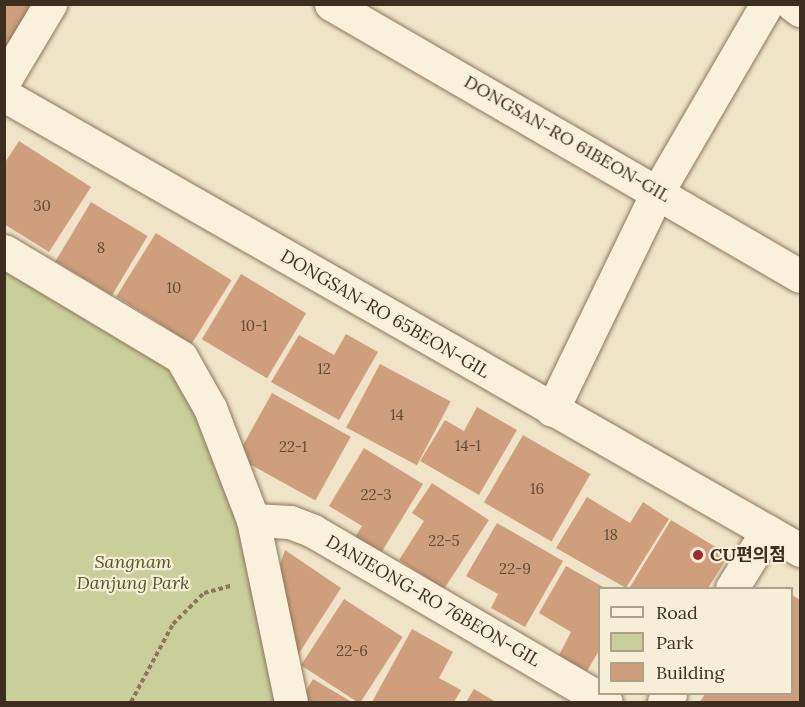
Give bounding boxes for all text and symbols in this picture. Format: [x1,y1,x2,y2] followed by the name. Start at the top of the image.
[460,71,674,207] street label: DONGSAN-RO 61BEON-GIL
[33,197,51,215] house number: 30
[97,239,105,257] house number: 8
[277,245,493,383] street label: DONGSAN-RO 65BEON-GIL
[167,279,181,297] house number: 10
[240,317,268,335] house number: 10-1
[317,360,331,378] house number: 12
[390,406,404,424] house number: 14
[455,437,481,455] house number: 14-1
[279,438,307,456] house number: 22-1
[530,480,544,498] house number: 16
[360,486,392,504] house number: 22-3
[604,526,618,544] house number: 18
[322,531,544,671] street label: DANJEONG-RO 76BEON-GIL
[428,532,460,550] house number: 22-5
[710,544,786,566] place label: CU편의점
[691,548,705,562] marker: CU편의점
[77,552,189,594] park label: Sangnam Danjung Park
[499,560,531,578] house number: 22-9
[598,587,793,695] legend
[656,601,698,624] text: Road
[656,631,693,654] text: Park
[336,642,368,660] house number: 22-6
[656,661,724,684] text: Building

